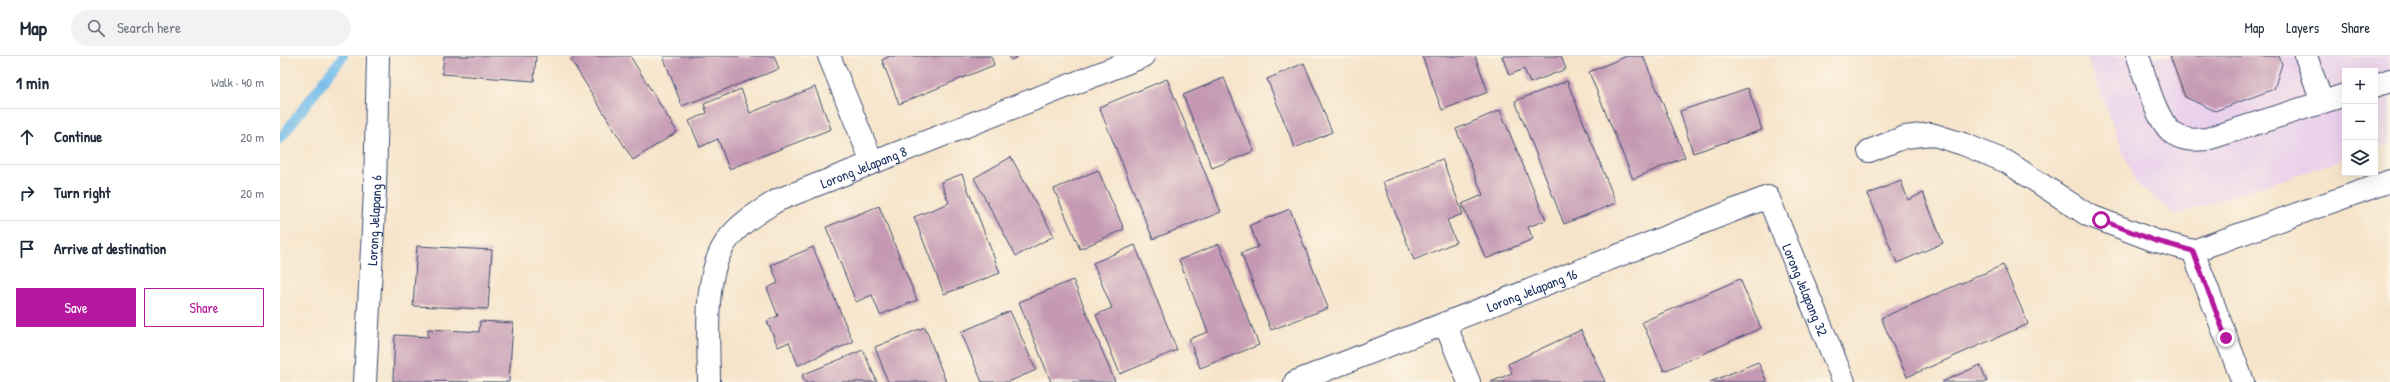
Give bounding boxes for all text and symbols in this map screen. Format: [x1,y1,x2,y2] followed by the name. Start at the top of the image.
[71,10,351,46] search box
[20,15,47,41] text: Map
[85,17,107,39] icon: search
[117,17,181,38] text: Search here
[2244,18,2264,37] text: Map
[2286,18,2319,37] text: Layers
[2341,18,2370,37] text: Share
[2342,68,2378,176] map controls
[2342,68,2378,104] button: +
[16,71,49,94] text: 1 min
[211,73,264,91] text: Walk · 40 m
[2342,104,2378,140] button: −
[16,126,38,148] icon: ahead
[54,126,102,147] text: Continue
[240,128,264,146] text: 20 m
[2342,140,2378,176] button: layers
[817,141,909,192] street label: Lorong Jelapang 8
[362,174,386,266] street label: Lorong Jelapang 6
[16,182,38,204] icon: right
[54,182,110,203] text: Turn right
[240,184,264,202] text: 20 m
[2092,211,2110,229] route start
[16,238,38,260] icon: arrive
[54,238,166,259] text: Arrive at destination
[1779,241,1834,339] street label: Lorong Jelapang 32
[1484,263,1580,316] street label: Lorong Jelapang 16
[16,288,136,327] button: Save
[144,288,264,327] button: Share
[2217,329,2235,347] route end

